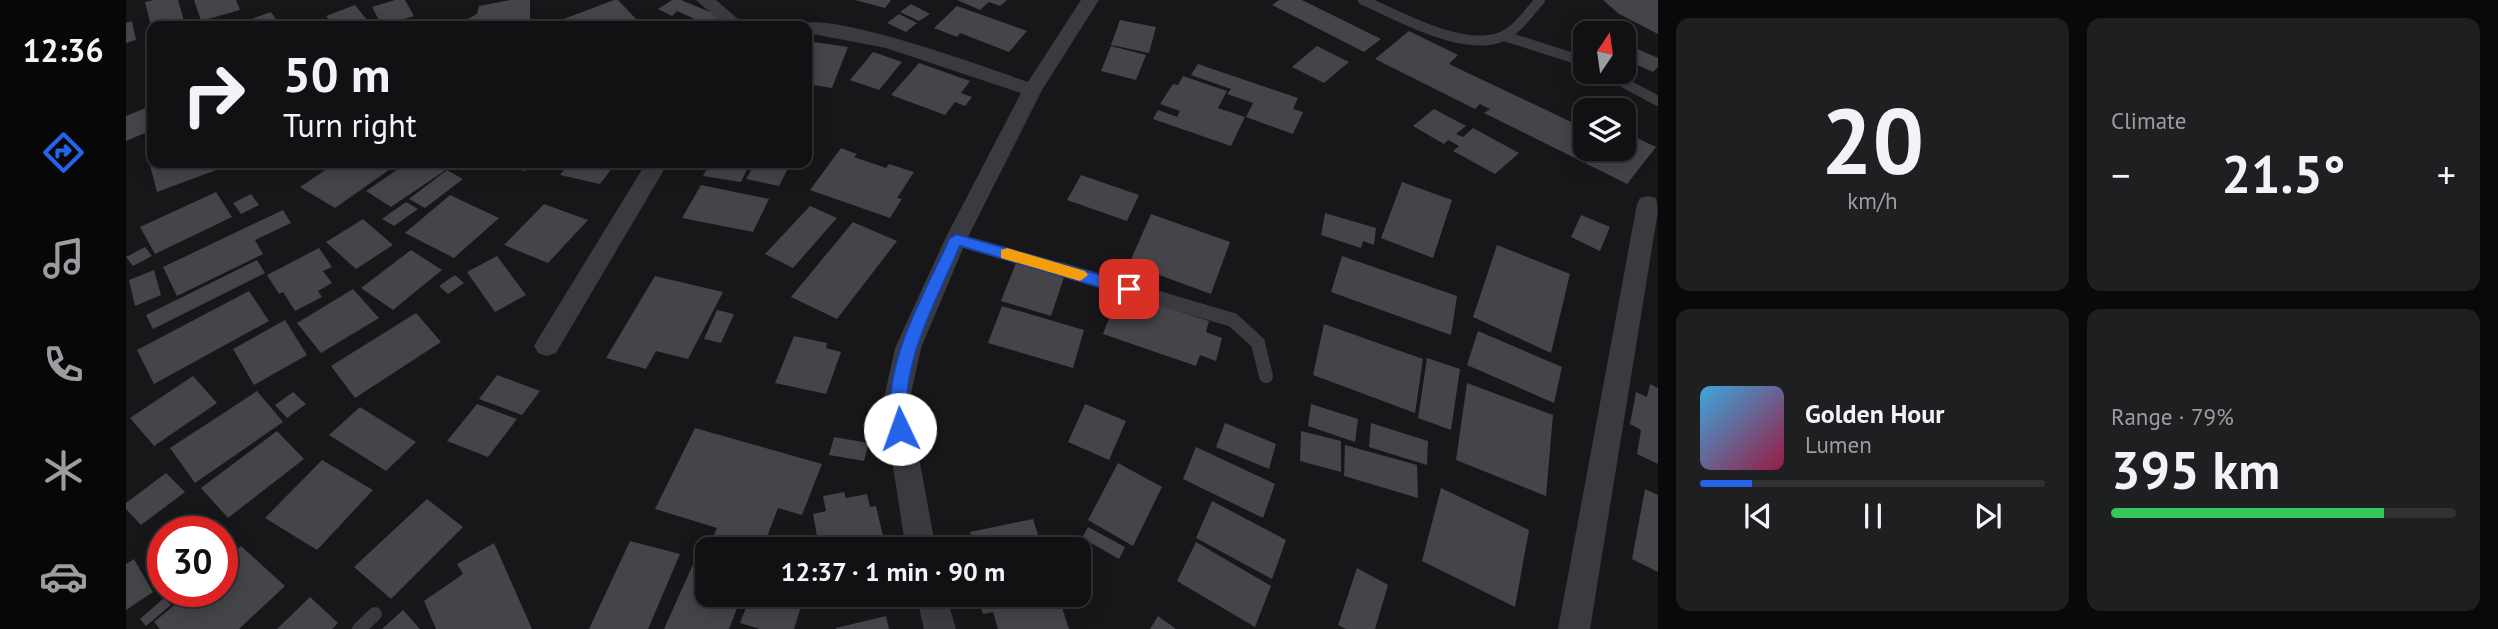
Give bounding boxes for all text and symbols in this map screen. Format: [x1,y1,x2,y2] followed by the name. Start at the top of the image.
[1573,21,1636,84] north arrow
[1573,21,1636,161] map controls
[22,29,104,71] text: 12:36
[283,42,390,106] text: 50 m
[168,49,259,140] icon: right
[1821,81,1924,199] text: 20
[1573,98,1636,161] button: layers
[283,104,417,146] text: Turn right
[2111,106,2186,135] text: Climate
[39,128,88,177] icon: directions
[2222,140,2345,207] text: 21.5°
[2111,150,2130,199] text: −
[2437,150,2456,199] text: +
[1847,186,1898,215] text: km/h
[39,234,88,283] icon: music
[1099,259,1159,319] pin
[1110,270,1148,308] icon: arrive
[39,340,88,389] icon: phone
[863,392,937,466] position arrow
[1805,397,1944,430] text: Golden Hour
[2111,402,2234,431] text: Range · 79%
[1805,430,1872,459] text: Lumen
[2111,436,2280,503] text: 395 km
[39,446,88,495] icon: climate
[1739,497,1777,535] icon: previous
[1854,497,1892,535] icon: pause
[1969,497,2007,535] icon: next
[147,516,238,607] speed limit sign: 30
[39,552,88,601] icon: car
[781,555,1005,588] text: 12:37 · 1 min · 90 m

